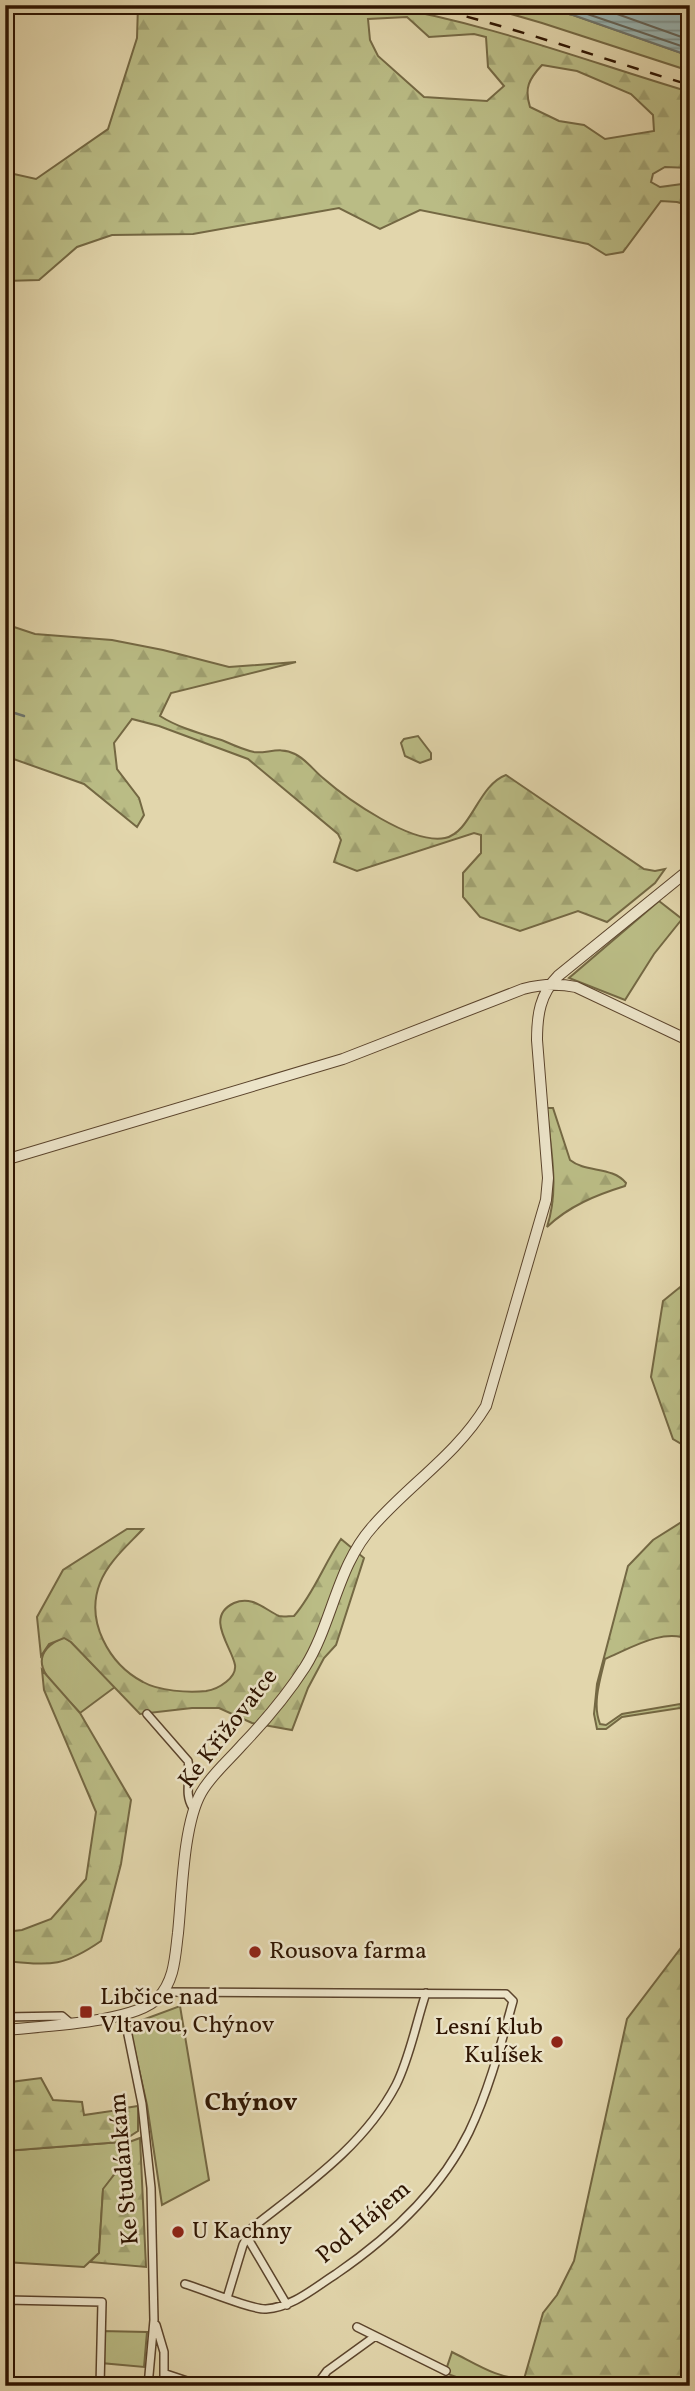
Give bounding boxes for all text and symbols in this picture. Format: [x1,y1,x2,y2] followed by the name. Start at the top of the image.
[171,1662,287,1796] street label: Ke Křižovatce
[269,1935,427,1969] place label: Rousova farma
[247,1944,263,1960] marker: Rousova farma
[100,1981,275,2043] place label: Libčice nad Vltavou, Chýnov
[78,2004,94,2020] marker: Libčice nad Vltavou, Chýnov
[435,2011,543,2073] place label: Lesní klub Kulíšek
[549,2034,565,2050] marker: Lesní klub Kulíšek
[205,2085,298,2121] district label: Chýnov
[101,2091,149,2247] street label: Ke Studánkám
[309,2173,419,2273] street label: Pod Hájem
[192,2215,292,2249] place label: U Kachny
[170,2224,186,2240] marker: U Kachny

